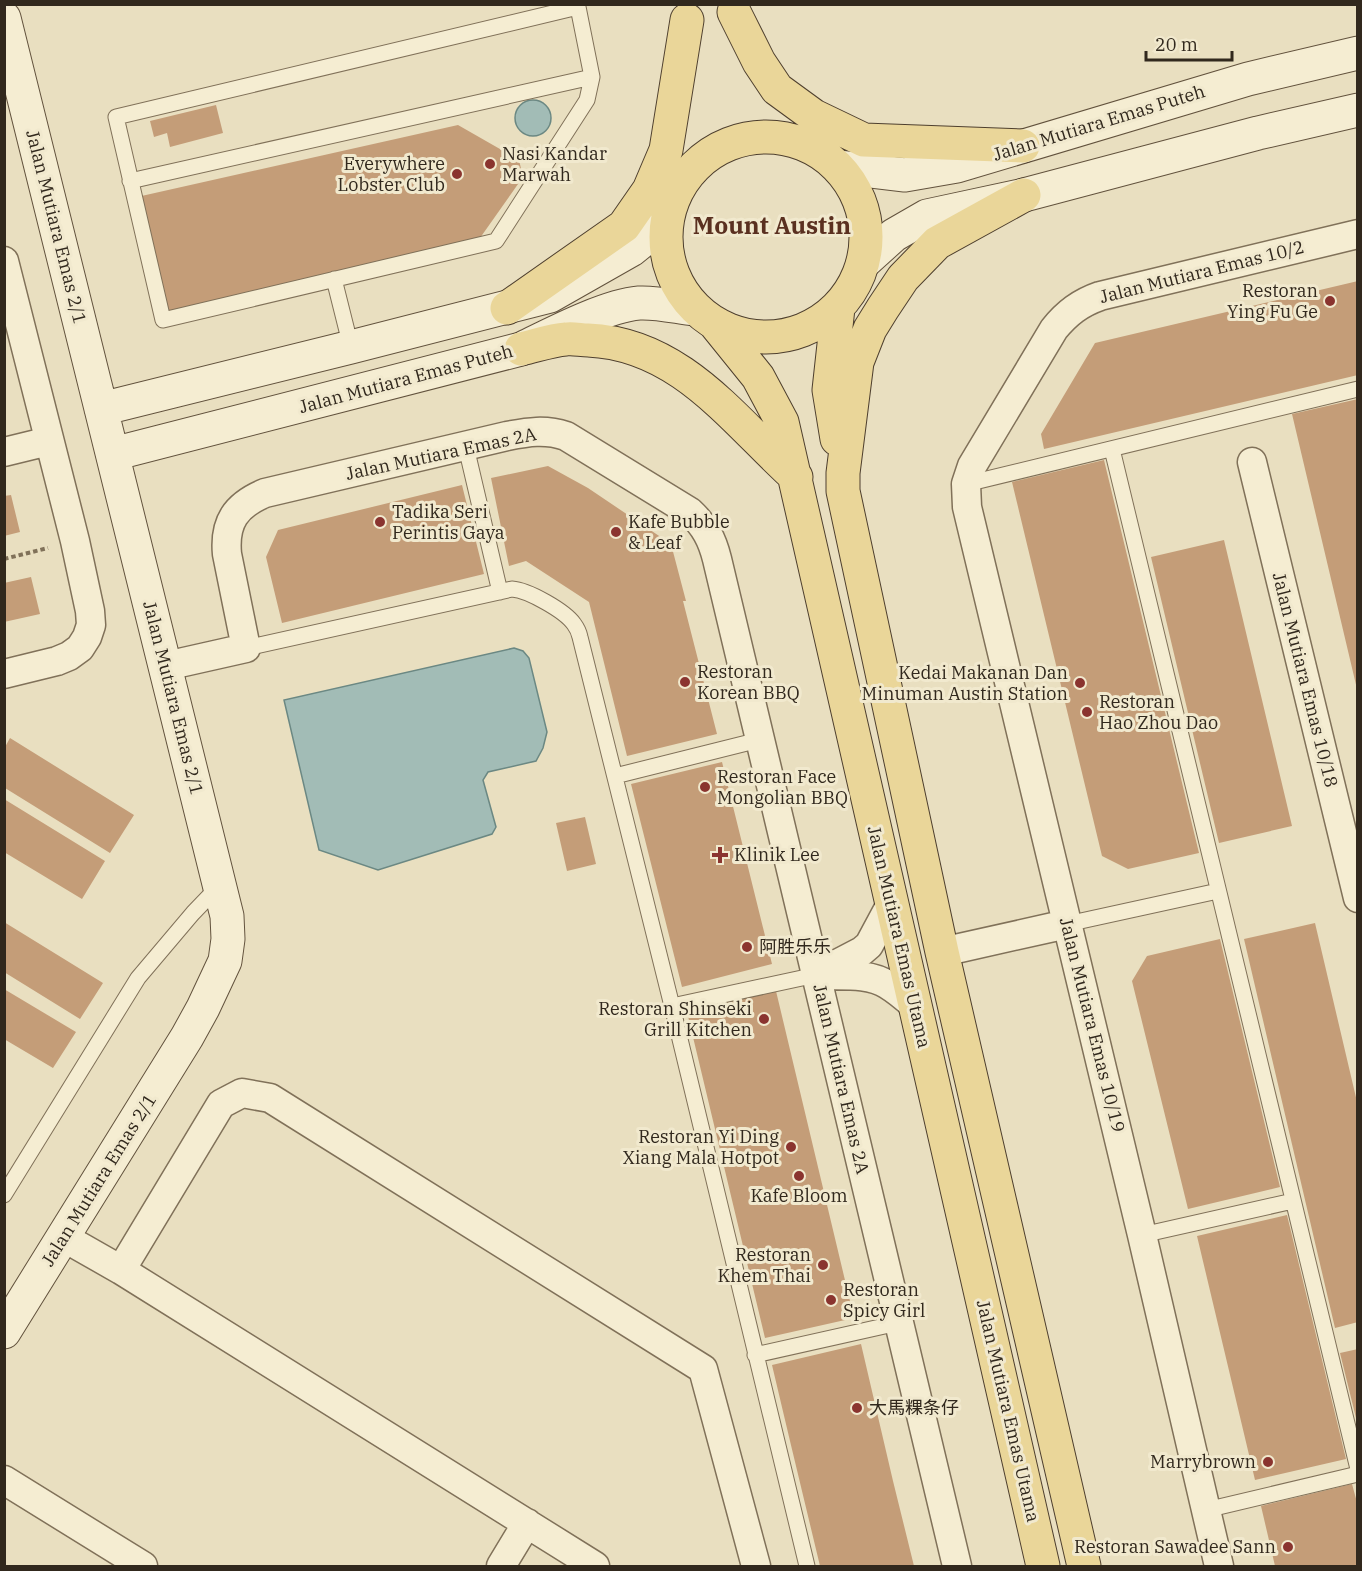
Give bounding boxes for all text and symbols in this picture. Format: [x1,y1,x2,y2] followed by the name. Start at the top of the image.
[1146,24,1232,62] scale bar
[1155,33,1198,56] text: 20 m
[990,79,1208,166] street label: Jalan Mutiara Emas Puteh
[21,127,92,326] street label: Jalan Mutiara Emas 2/1
[502,142,607,186] place label: Nasi Kandar Marwah
[338,152,445,196] place label: Everywhere Lobster Club
[483,157,497,171] marker: Nasi Kandar Marwah
[450,167,464,181] marker: Everywhere Lobster Club
[693,209,851,241] district label: Mount Austin
[1097,235,1307,308] street label: Jalan Mutiara Emas 10/2
[1227,279,1318,323] place label: Restoran Ying Fu Ge
[1323,294,1337,308] marker: Restoran Ying Fu Ge
[296,339,515,418] street label: Jalan Mutiara Emas Puteh
[344,422,539,485] street label: Jalan Mutiara Emas 2A
[392,500,505,544] place label: Tadika Seri Perintis Gaya
[628,510,730,554] place label: Kafe Bubble & Leaf
[373,515,387,529] marker: Tadika Seri Perintis Gaya
[609,525,623,539] marker: Kafe Bubble & Leaf
[1268,570,1343,790] street label: Jalan Mutiara Emas 10/18
[138,598,209,797] street label: Jalan Mutiara Emas 2/1
[697,660,800,704] place label: Restoran Korean BBQ
[862,661,1068,705] place label: Kedai Makanan Dan Minuman Austin Station
[678,675,692,689] marker: Restoran Korean BBQ
[1073,676,1087,690] marker: Kedai Makanan Dan Minuman Austin Station
[1099,690,1218,734] place label: Restoran Hao Zhou Dao
[1080,705,1094,719] marker: Restoran Hao Zhou Dao
[717,765,848,809] place label: Restoran Face Mongolian BBQ
[698,780,712,794] marker: Restoran Face Mongolian BBQ
[863,824,936,1050] street label: Jalan Mutiara Emas Utama
[734,843,820,866] place label: Klinik Lee
[711,846,729,864] marker: Klinik Lee
[1055,915,1130,1135] street label: Jalan Mutiara Emas 10/19
[759,935,831,958] place label: 阿胜乐乐
[740,940,754,954] marker: 阿胜乐乐
[808,982,875,1177] street label: Jalan Mutiara Emas 2A
[598,997,752,1041] place label: Restoran Shinseki Grill Kitchen
[757,1012,771,1026] marker: Restoran Shinseki Grill Kitchen
[36,1089,161,1270] street label: Jalan Mutiara Emas 2/1
[623,1125,779,1169] place label: Restoran Yi Ding Xiang Mala Hotpot
[784,1140,798,1154] marker: Restoran Yi Ding Xiang Mala Hotpot
[792,1169,806,1183] marker: Kafe Bloom
[750,1184,848,1207] place label: Kafe Bloom
[718,1243,811,1287] place label: Restoran Khem Thai
[816,1258,830,1272] marker: Restoran Khem Thai
[843,1278,925,1322] place label: Restoran Spicy Girl
[824,1293,838,1307] marker: Restoran Spicy Girl
[972,1298,1045,1524] street label: Jalan Mutiara Emas Utama
[869,1396,959,1419] place label: 大馬粿条仔
[850,1401,864,1415] marker: 大馬粿条仔
[1150,1450,1256,1473] place label: Marrybrown
[1261,1455,1275,1469] marker: Marrybrown
[1074,1535,1276,1558] place label: Restoran Sawadee Sann
[1281,1540,1295,1554] marker: Restoran Sawadee Sann

